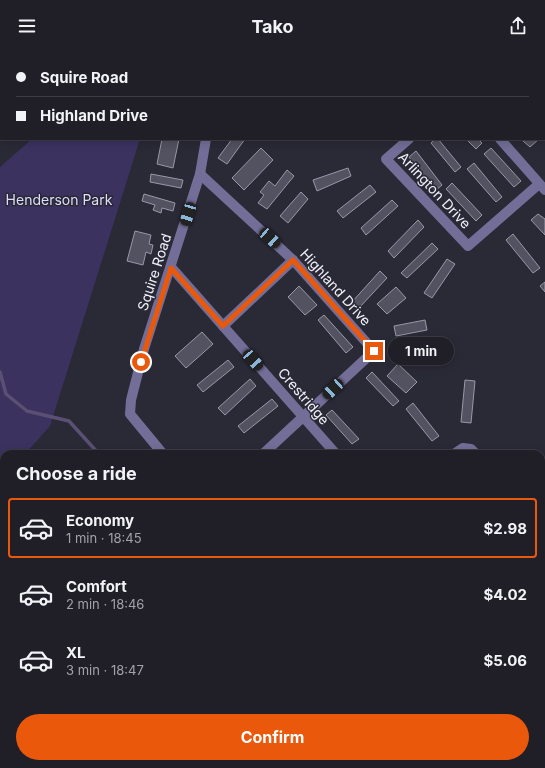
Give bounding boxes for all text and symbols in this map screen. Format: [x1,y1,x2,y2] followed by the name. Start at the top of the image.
[16,15,38,37] icon: menu
[507,15,529,37] icon: share
[251,16,294,37] text: Tako
[40,68,128,87] text: Squire Road
[40,106,148,125] text: Highland Drive
[395,148,475,232] street label: Arlington Drive
[6,191,113,208] park label: Henderson Park
[179,201,197,227] car
[257,226,283,250] car
[134,231,174,313] street label: Squire Road
[297,245,375,329] street label: Highland Drive
[388,337,454,365] callout: 1 min
[365,342,383,360] route end
[405,343,437,359] text: 1 min
[241,347,265,373] car
[132,353,150,371] route start
[275,364,333,428] street label: Crestridge
[320,376,346,402] car
[16,463,137,484] text: Choose a ride
[18,510,54,546] icon: car
[66,511,134,530] text: Economy
[483,519,527,538] text: $2.98
[66,530,142,546] text: 1 min · 18:45
[18,576,54,612] icon: car
[66,577,127,596] text: Comfort
[483,585,527,604] text: $4.02
[66,596,144,612] text: 2 min · 18:46
[18,642,54,678] icon: car
[66,643,86,662] text: XL
[484,651,527,670] text: $5.06
[66,662,144,678] text: 3 min · 18:47
[16,714,529,760] button: Confirm

